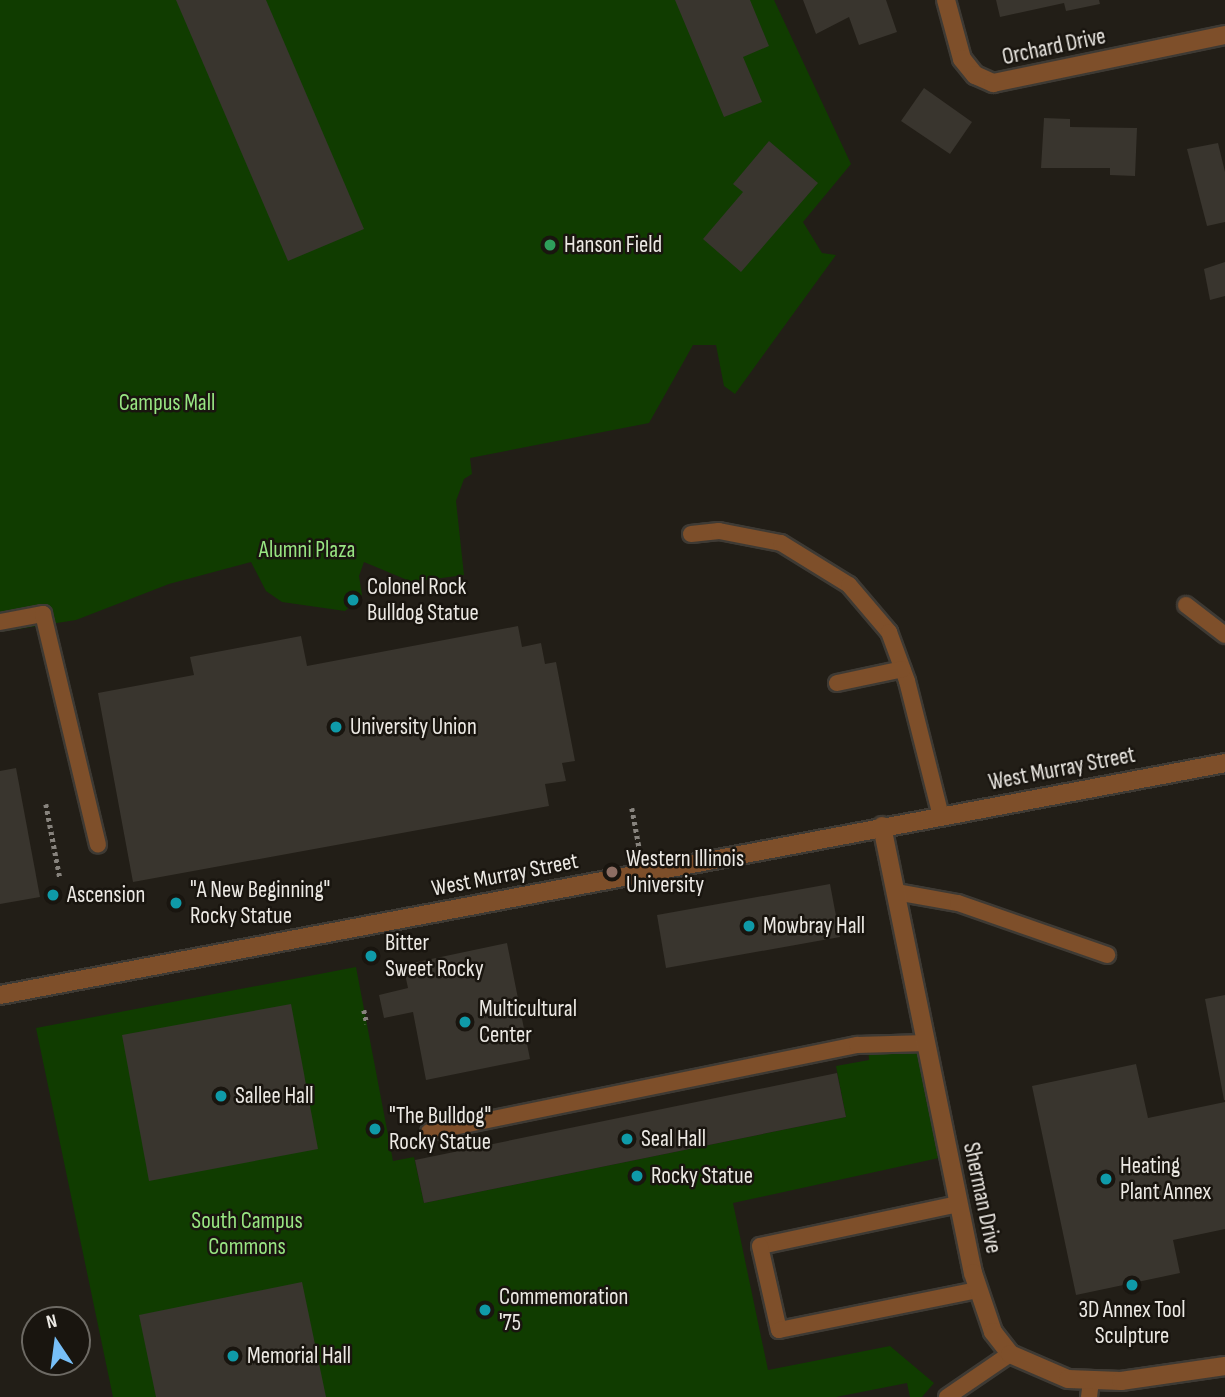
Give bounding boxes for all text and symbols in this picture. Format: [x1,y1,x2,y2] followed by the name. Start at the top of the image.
[1000,23,1108,71] street label: Orchard Drive
[564,231,662,259] place label: Hanson Field
[542,237,558,253] marker: Hanson Field
[119,389,215,417] park label: Campus Mall
[259,536,355,564] park label: Alumni Plaza
[367,573,479,627] place label: Colonel Rock Bulldog Statue
[345,592,361,608] marker: Colonel Rock Bulldog Statue
[350,713,477,741] place label: University Union
[328,719,344,735] marker: University Union
[986,741,1138,797] street label: West Murray Street
[626,845,744,899] place label: Western Illinois University
[429,847,581,903] street label: West Murray Street
[604,864,620,880] marker: Western Illinois University
[190,876,330,930] place label: "A New Beginning" Rocky Statue
[67,881,145,909] place label: Ascension
[45,887,61,903] marker: Ascension
[168,895,184,911] marker: "A New Beginning" Rocky Statue
[763,912,865,940] place label: Mowbray Hall
[741,918,757,934] marker: Mowbray Hall
[385,929,484,983] place label: Bitter Sweet Rocky
[363,948,379,964] marker: Bitter Sweet Rocky
[479,995,577,1049] place label: Multicultural Center
[457,1014,473,1030] marker: Multicultural Center
[235,1082,313,1110] place label: Sallee Hall
[213,1088,229,1104] marker: Sallee Hall
[389,1102,491,1156] place label: "The Bulldog" Rocky Statue
[367,1121,383,1137] marker: "The Bulldog" Rocky Statue
[641,1125,706,1153] place label: Seal Hall
[619,1131,635,1147] marker: Seal Hall
[957,1140,1007,1256] street label: Sherman Drive
[1120,1152,1211,1206] place label: Heating Plant Annex
[651,1162,753,1190] place label: Rocky Statue
[629,1168,645,1184] marker: Rocky Statue
[1098,1171,1114,1187] marker: Heating Plant Annex
[191,1207,303,1261] park label: South Campus Commons
[1124,1277,1140,1293] marker: 3D Annex Tool Sculpture
[499,1283,628,1337] place label: Commemoration '75
[1078,1296,1186,1350] place label: 3D Annex Tool Sculpture
[477,1302,493,1318] marker: Commemoration '75
[21,1306,91,1376] north arrow
[44,1310,59,1334] text: N
[247,1342,351,1370] place label: Memorial Hall
[225,1348,241,1364] marker: Memorial Hall

